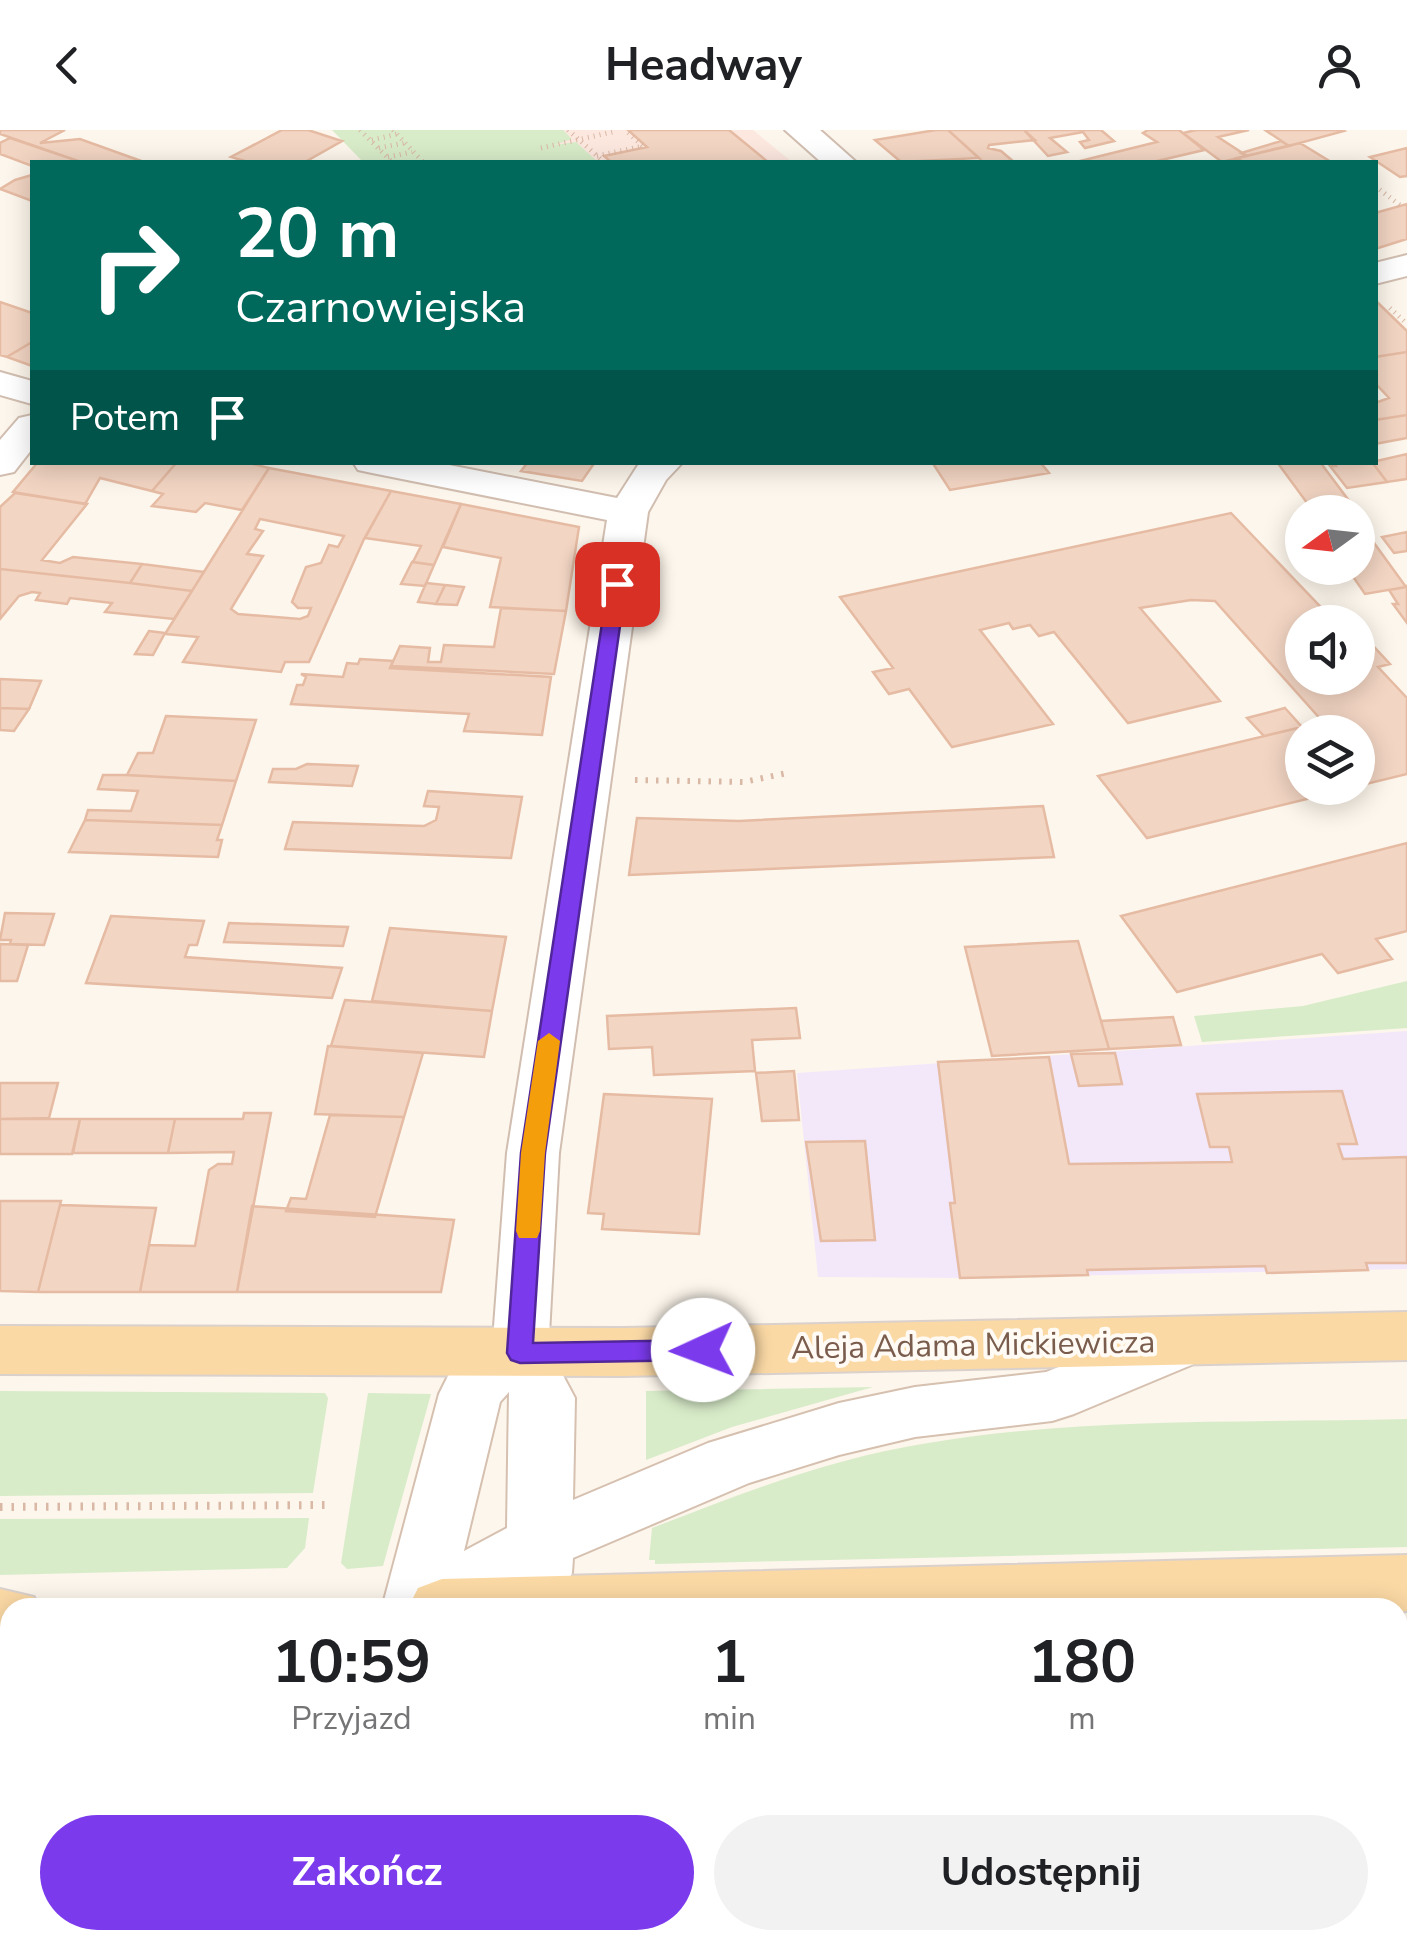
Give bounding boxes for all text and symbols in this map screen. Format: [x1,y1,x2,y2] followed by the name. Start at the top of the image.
[605,35,802,96] text: Headway
[40,38,95,93] icon: back
[1312,38,1367,93] icon: person
[235,186,399,282] text: 20 m
[70,200,200,330] icon: right
[235,277,526,338] text: Czarnowiejska
[200,390,255,445] icon: arrive
[70,392,180,443] text: Potem
[1285,495,1375,585] north arrow
[1285,495,1375,805] map controls
[575,542,660,627] pin
[590,557,645,612] icon: arrive
[1285,605,1375,695] button: sound
[1285,715,1375,805] button: layers
[651,1298,755,1402] position arrow
[790,1320,1156,1370] street label: Aleja Adama Mickiewicza
[272,1621,431,1703] text: 10:59
[711,1621,747,1703] text: 1
[1028,1621,1136,1703] text: 180
[291,1697,412,1740] text: Przyjazd
[703,1697,756,1740] text: min
[1068,1697,1096,1740] text: m
[40,1815,694,1930] button: Zakończ
[714,1815,1368,1930] button: Udostępnij

